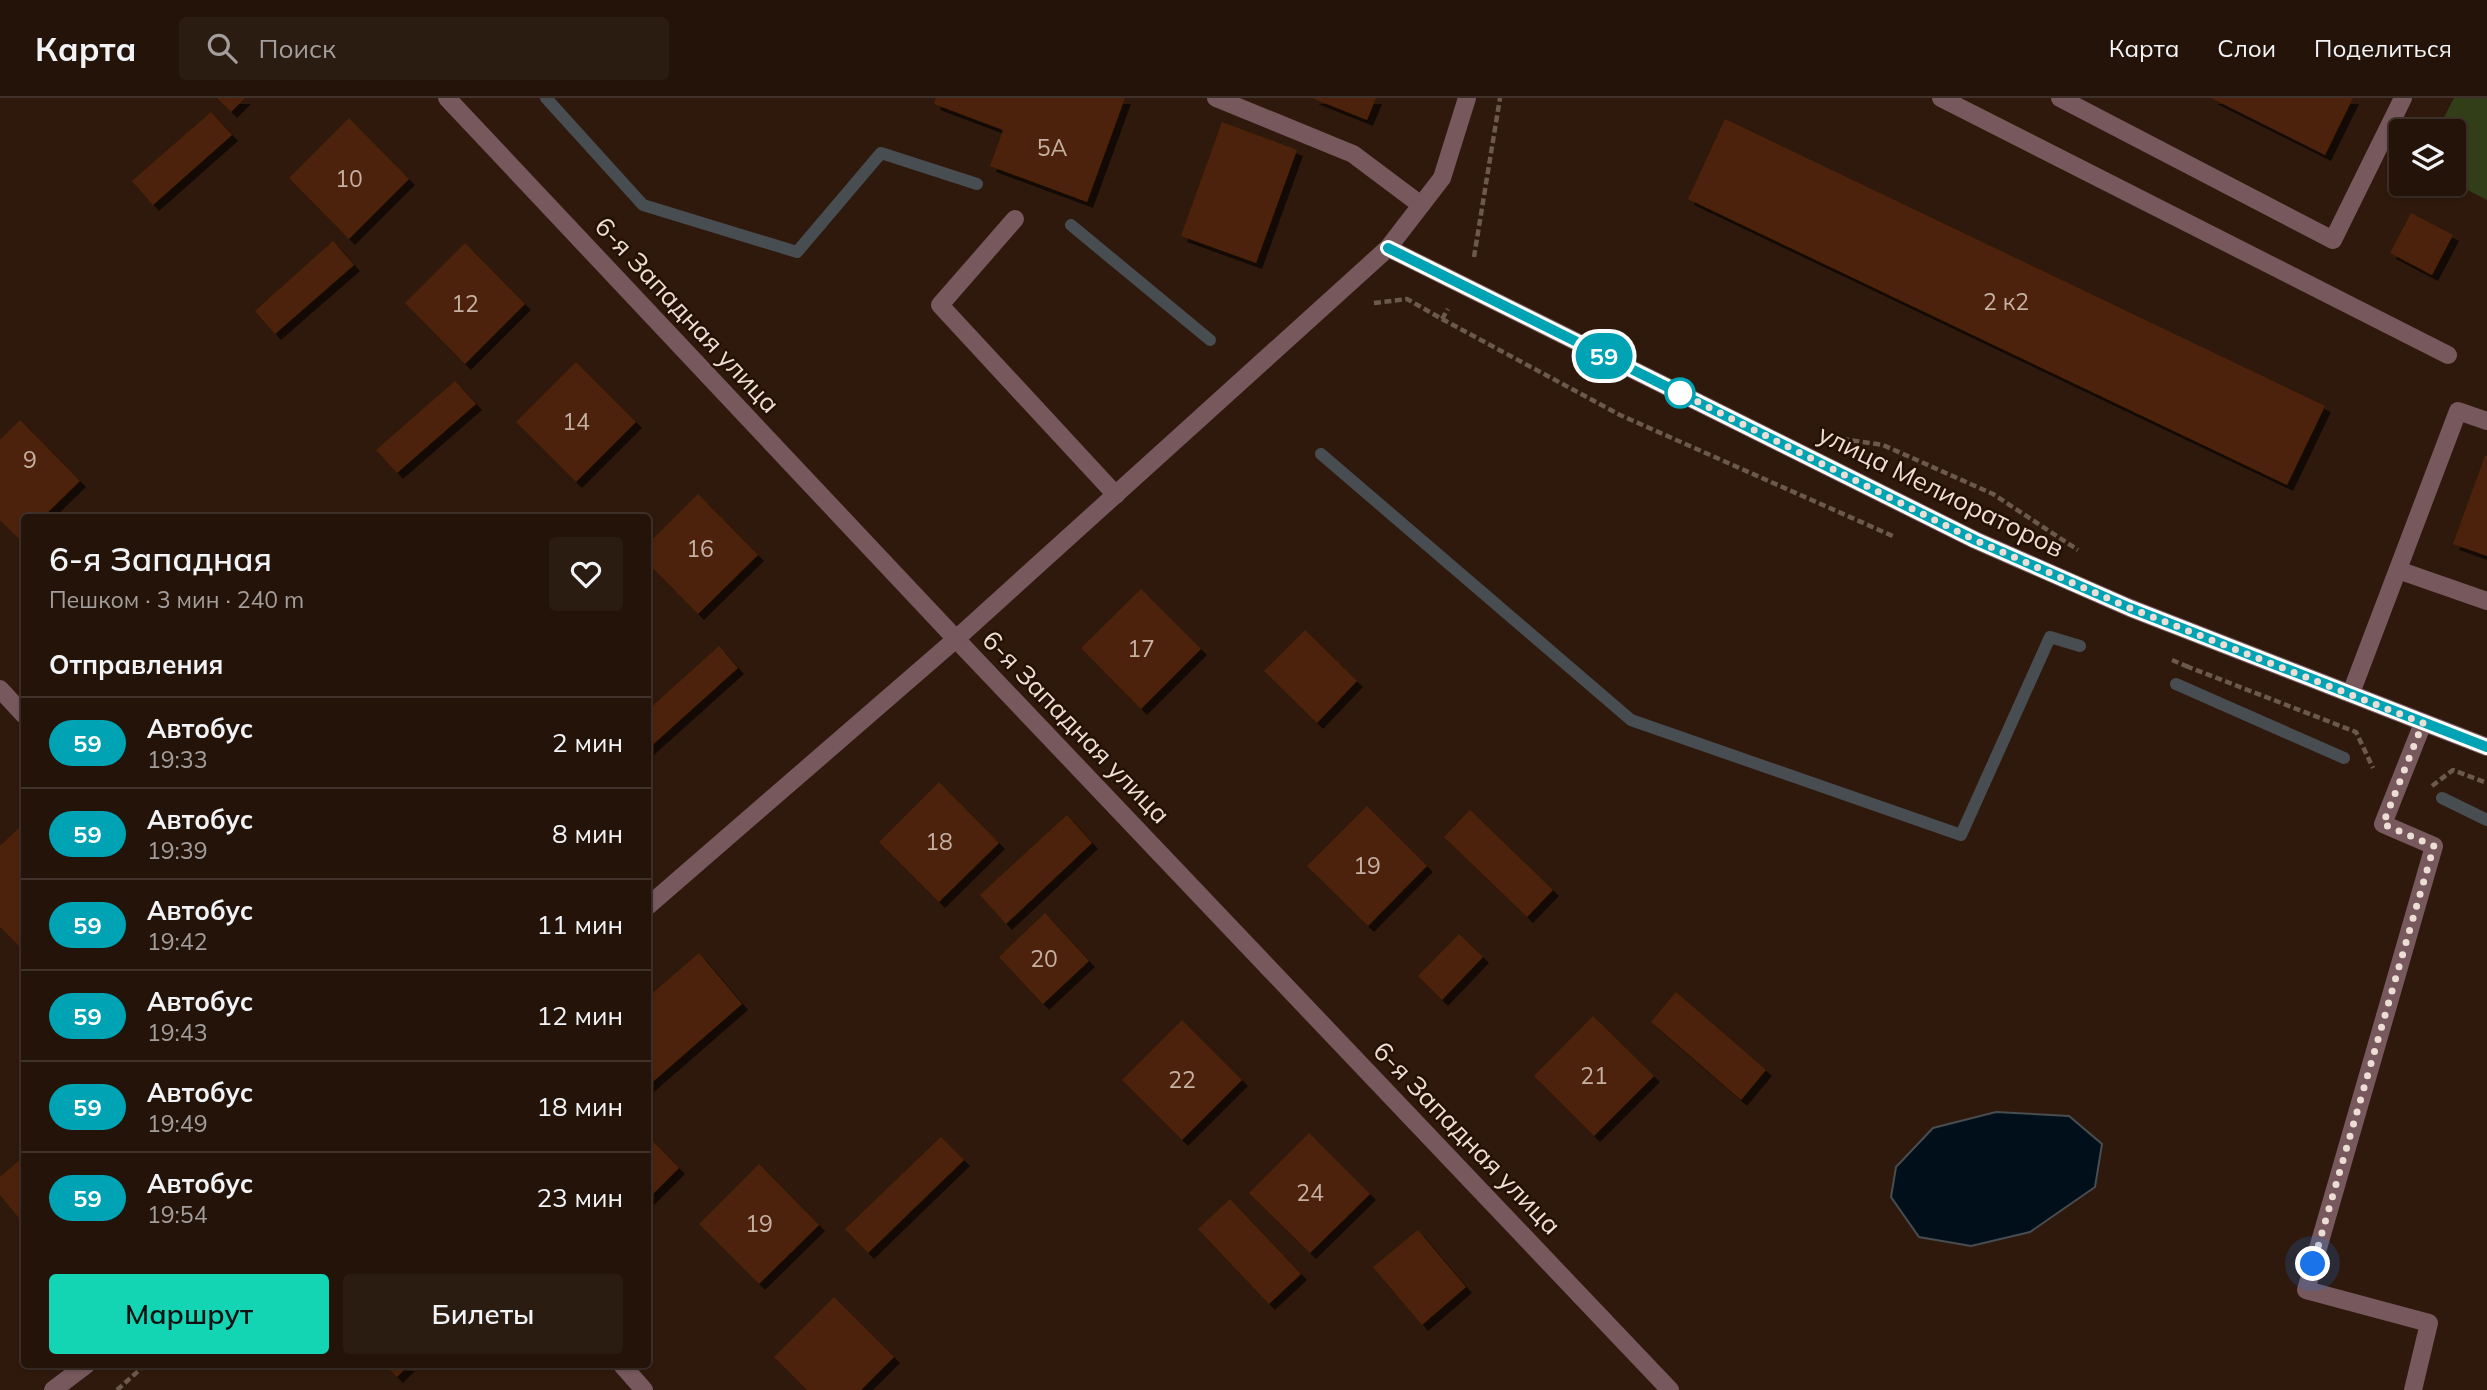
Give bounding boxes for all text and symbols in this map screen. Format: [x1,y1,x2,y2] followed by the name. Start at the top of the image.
[179,17,669,80] search box
[35,28,137,69] text: Карта
[203,29,241,67] icon: search
[259,32,336,65] text: Поиск
[2109,33,2179,63] text: Карта
[2217,33,2276,63] text: Слои
[2314,33,2452,63] text: Поделиться
[2389,119,2466,196] map controls
[2389,119,2466,196] button: layers
[1037,133,1067,162] house number: 5А
[335,164,363,193] house number: 10
[588,210,787,420] street label: 6-я Западная улица
[1983,287,2029,316] house number: 2 к2
[451,289,479,318] house number: 12
[1572,333,1636,379] line badge: 59
[1590,341,1618,371] text: 59
[1665,378,1695,408] unlabelled marker
[562,407,590,436] house number: 14
[1813,417,2069,564] street label: улица Мелиораторов
[23,445,37,474] house number: 9
[686,534,714,563] house number: 16
[549,537,623,611] button: heart
[49,538,272,579] text: 6-я Западная
[49,585,304,614] text: Пешком · 3 мин · 240 m
[976,623,1177,830] street label: 6-я Западная улица
[1127,634,1155,663] house number: 17
[49,648,223,681] text: Отправления
[147,712,253,745] text: Автобус
[552,726,623,759] text: 2 мин
[73,728,102,758] text: 59
[147,745,207,774] text: 19:33
[147,803,253,836] text: Автобус
[552,817,623,850] text: 8 мин
[73,819,102,849] text: 59
[925,827,953,856] house number: 18
[147,836,207,865] text: 19:39
[1353,851,1381,880] house number: 19
[147,894,253,927] text: Автобус
[536,908,623,941] text: 11 мин
[73,910,102,940] text: 59
[147,927,207,956] text: 19:42
[1030,944,1058,973] house number: 20
[147,985,253,1018] text: Автобус
[536,999,623,1032] text: 12 мин
[73,1001,102,1031] text: 59
[147,1018,207,1047] text: 19:43
[1367,1034,1568,1241] street label: 6-я Западная улица
[1580,1061,1608,1090] house number: 21
[1168,1065,1196,1094] house number: 22
[147,1076,253,1109] text: Автобус
[536,1090,623,1123] text: 18 мин
[73,1092,102,1122] text: 59
[147,1109,207,1138] text: 19:49
[147,1167,253,1200] text: Автобус
[1296,1178,1324,1207] house number: 24
[536,1181,623,1214] text: 23 мин
[73,1183,102,1213] text: 59
[147,1200,207,1229] text: 19:54
[745,1209,773,1238] house number: 19
[2295,1246,2330,1281] your location
[49,1274,329,1354] button: Маршрут
[343,1274,623,1354] button: Билеты

